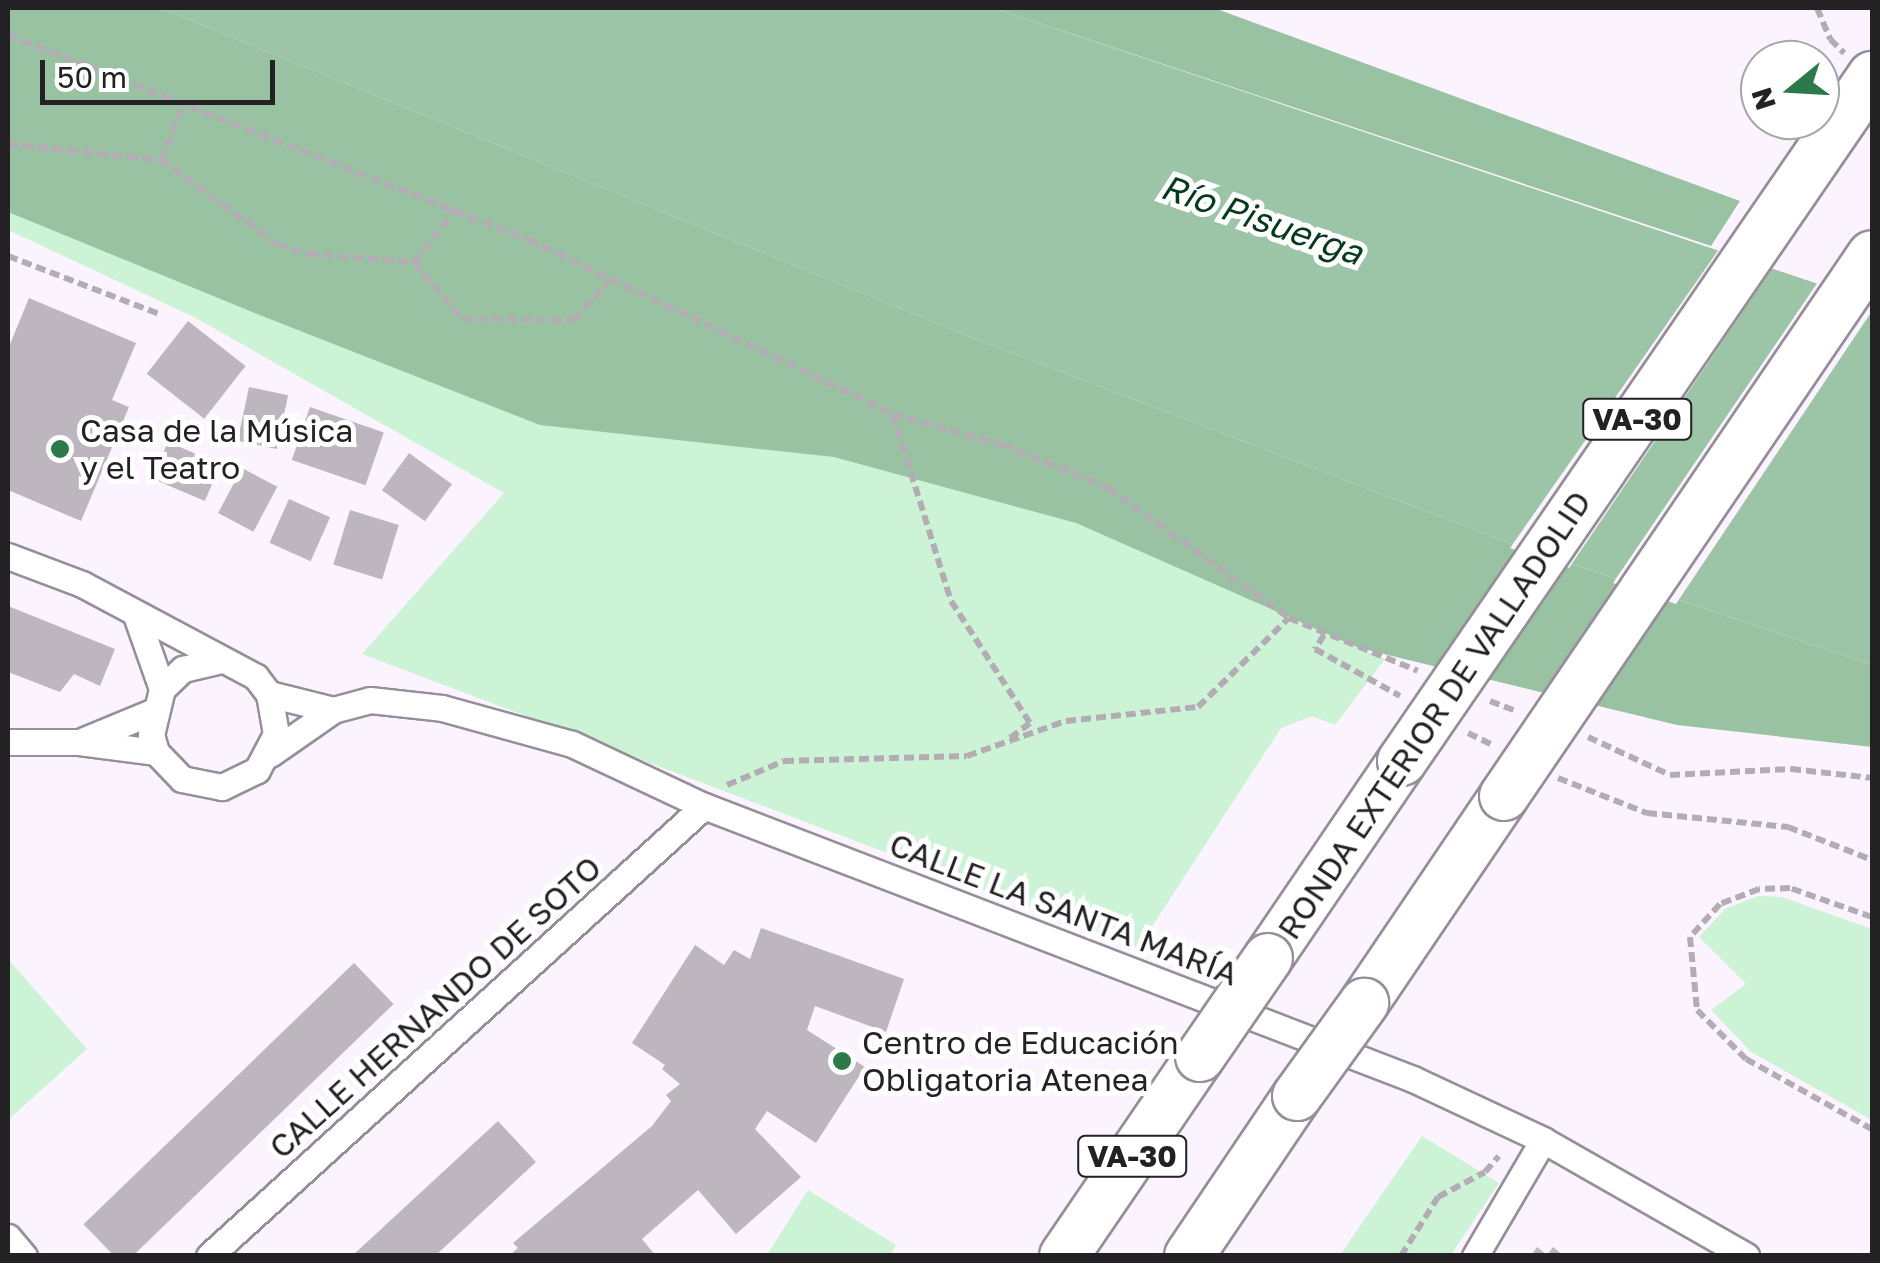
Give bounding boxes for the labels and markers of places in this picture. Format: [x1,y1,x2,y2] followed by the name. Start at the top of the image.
[80,412,353,487] place label: Casa de la Música y el Teatro
[49,438,71,460] marker: Casa de la Música y el Teatro
[862,1024,1179,1099] place label: Centro de Educación Obligatoria Atenea
[831,1050,853,1072] marker: Centro de Educación Obligatoria Atenea

